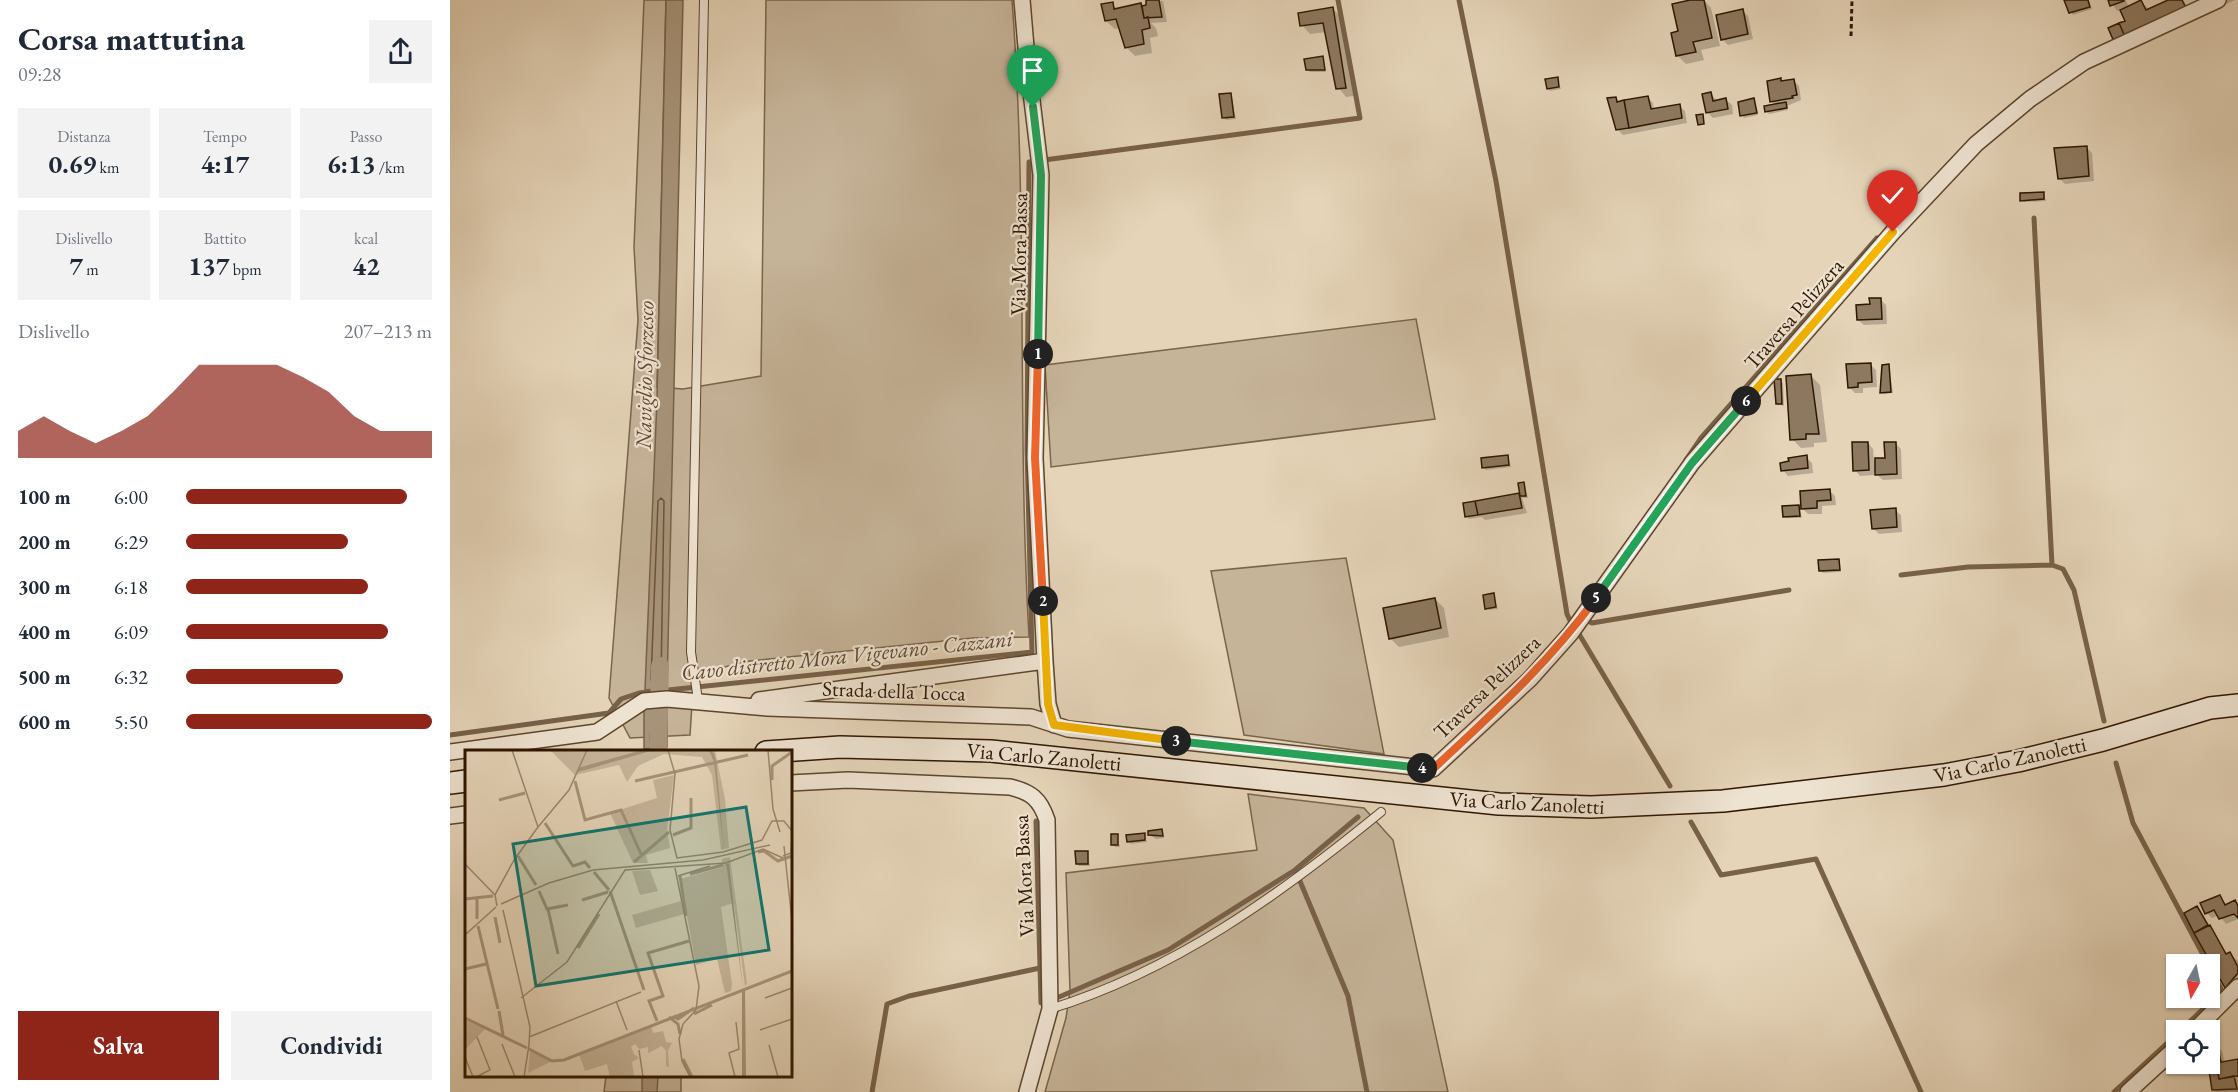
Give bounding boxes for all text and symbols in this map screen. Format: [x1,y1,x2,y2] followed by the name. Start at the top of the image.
[18,17,245,60] text: Corsa mattutina
[369,20,432,83] button: share
[1007,45,1058,107] pin
[1016,54,1049,87] icon: arrive
[18,61,61,87] text: 09:28
[57,126,111,147] text: Distanza
[203,126,247,147] text: Tempo
[350,126,382,147] text: Passo
[49,147,96,181] text: 0.69
[201,147,249,181] text: 4:17
[327,147,376,181] text: 6:13
[96,157,119,178] text: km
[376,157,405,178] text: /km
[1867,170,1918,232] pin
[1876,179,1909,212] icon: check
[1004,192,1033,315] street label: Via Mora Bassa
[55,228,113,249] text: Dislivello
[204,228,246,249] text: Battito
[354,228,378,249] text: kcal
[69,249,83,283] text: 7
[188,249,230,283] text: 137
[352,249,380,283] text: 42
[1738,252,1850,375] street label: Traversa Pelizzera
[83,259,99,280] text: m
[230,259,262,280] text: bpm
[629,301,660,450] water label: Naviglio Sforzesco
[18,318,90,344] text: Dislivello
[344,318,432,344] text: 207–213 m
[1023,339,1053,369] pin: 1
[1034,343,1042,364] text: 1
[1731,386,1761,416] pin: 6
[1742,390,1750,411] text: 6
[18,484,71,510] text: 100 m
[114,484,148,510] text: 6:00
[18,529,71,555] text: 200 m
[114,529,148,555] text: 6:29
[18,574,71,600] text: 300 m
[114,574,148,600] text: 6:18
[1581,583,1611,613] pin: 5
[1028,586,1058,616] pin: 2
[1592,587,1600,608] text: 5
[1039,590,1047,611] text: 2
[18,619,71,645] text: 400 m
[114,619,148,645] text: 6:09
[680,624,1016,687] water label: Cavo distretto Mora Vigevano - Cazzani
[1427,628,1546,744] street label: Traversa Pelizzera
[18,664,71,690] text: 500 m
[114,664,148,690] text: 6:32
[822,675,967,707] street label: Strada della Tocca
[18,709,71,735] text: 600 m
[114,709,148,735] text: 5:50
[1161,726,1191,756] pin: 3
[1172,730,1180,751] text: 3
[1931,730,2089,789] street label: Via Carlo Zanoletti
[966,736,1122,777] street label: Via Carlo Zanoletti
[465,750,792,1077] inset map
[1407,753,1437,783] pin: 4
[1418,757,1426,778] text: 4
[1449,785,1605,820] street label: Via Carlo Zanoletti
[1007,814,1040,938] street label: Via Mora Bassa
[2166,954,2220,1008] north arrow
[2166,954,2220,1074] map controls
[18,1011,219,1080] button: Salva
[231,1011,432,1080] button: Condividi
[2166,1020,2220,1074] button: locate

